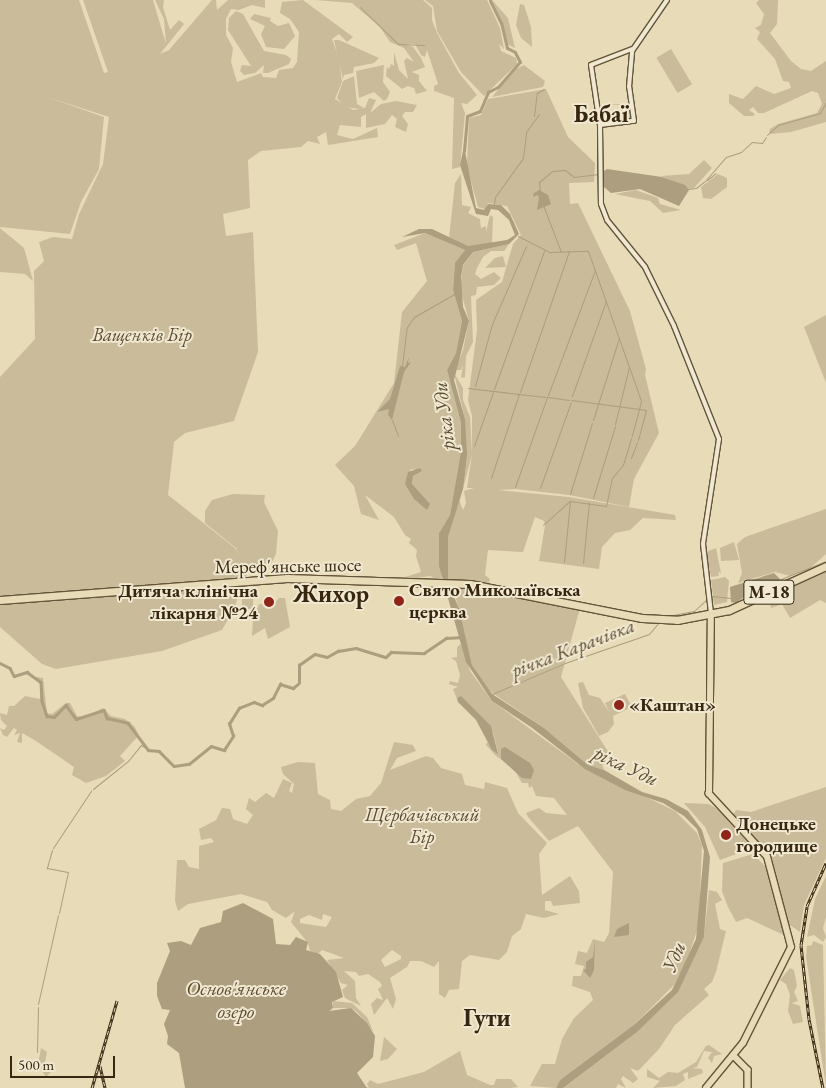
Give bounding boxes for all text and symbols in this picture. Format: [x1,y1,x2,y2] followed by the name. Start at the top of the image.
[573,100,629,128] district label: Бабаї
[92,324,192,346] park label: Ващенків Бір
[428,380,460,452] water label: ріка Уди
[215,553,361,579] street label: Мереф'янське шосе
[743,576,795,608] road number: М-18
[409,579,581,623] place label: Свято Миколаївська церква
[118,580,258,624] place label: Дитяча клінічна лікарня №24
[293,580,369,608] district label: Жихор
[262,595,276,609] marker: Дитяча клінічна лікарня №24
[393,595,405,607] marker: Свято Миколаївська церква
[508,613,638,683] water label: річка Карачівка
[629,694,716,716] place label: «Каштан»
[613,699,625,711] marker: «Каштан»
[590,741,662,791] water label: ріка Уди
[365,804,479,848] park label: Щербачівський Бір
[736,813,817,857] place label: Донецьке городище
[720,829,732,841] marker: Донецьке городище
[657,938,691,976] water label: Уди
[186,976,286,1023] water label: Основ'янське озеро
[463,1004,511,1032] district label: Гути
[12,1046,118,1078] scale bar
[18,1055,54,1074] text: 500 m

